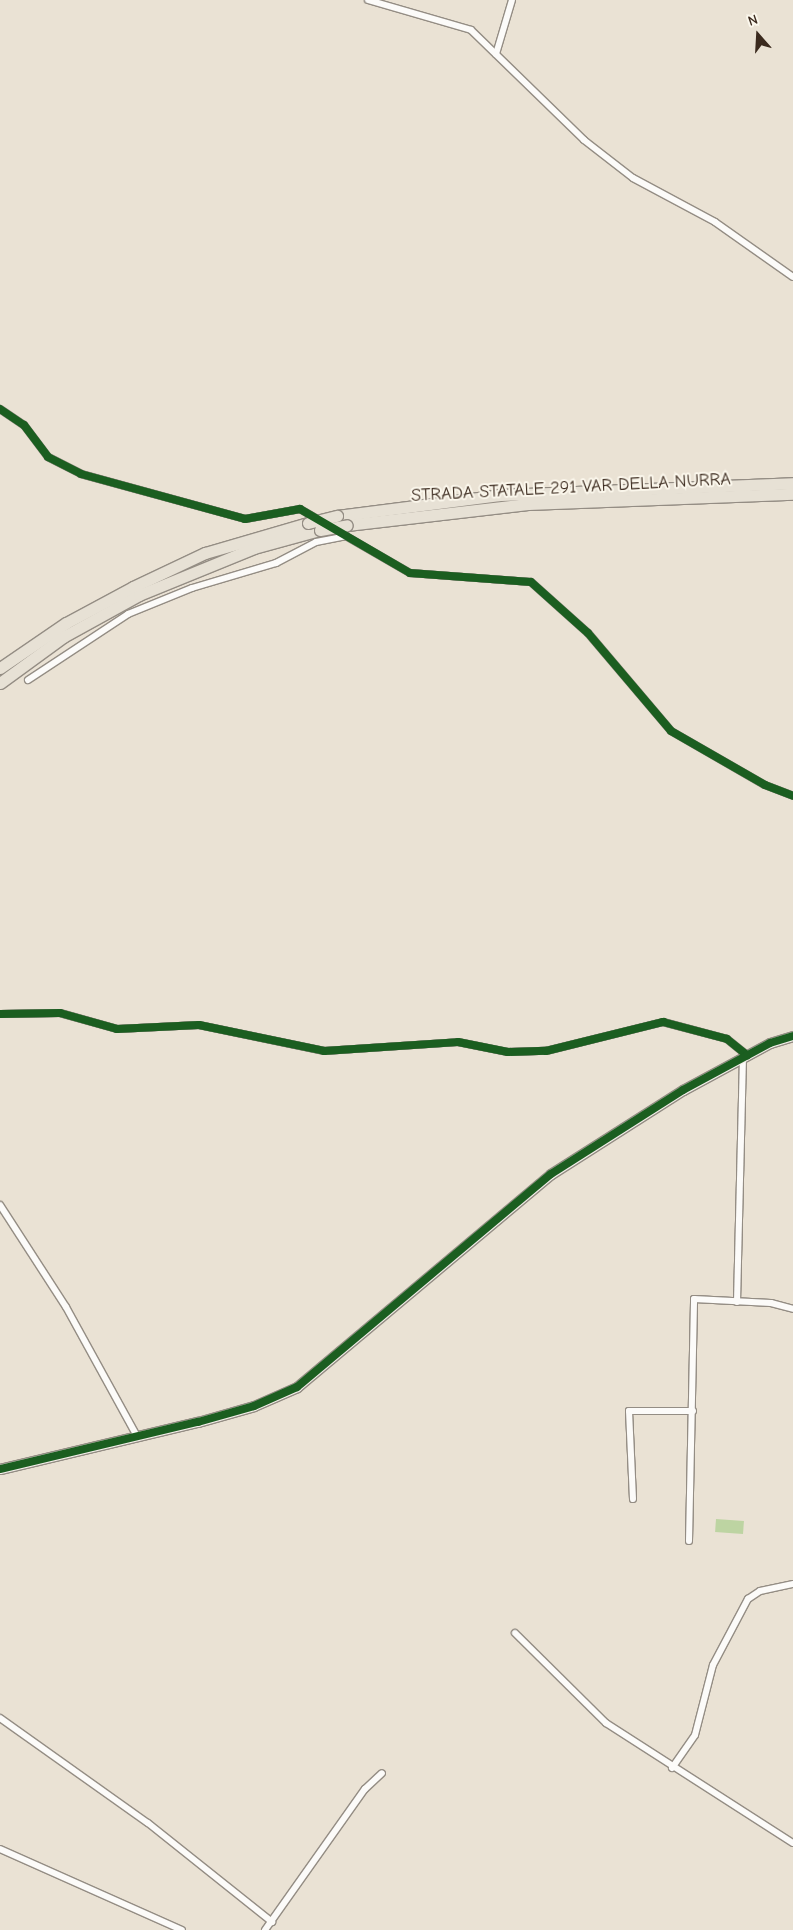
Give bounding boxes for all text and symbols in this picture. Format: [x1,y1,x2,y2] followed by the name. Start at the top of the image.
[733,10,783,60] north arrow
[746,11,760,30] text: N
[411,469,731,507] street label: STRADA STATALE 291 VAR DELLA NURRA

